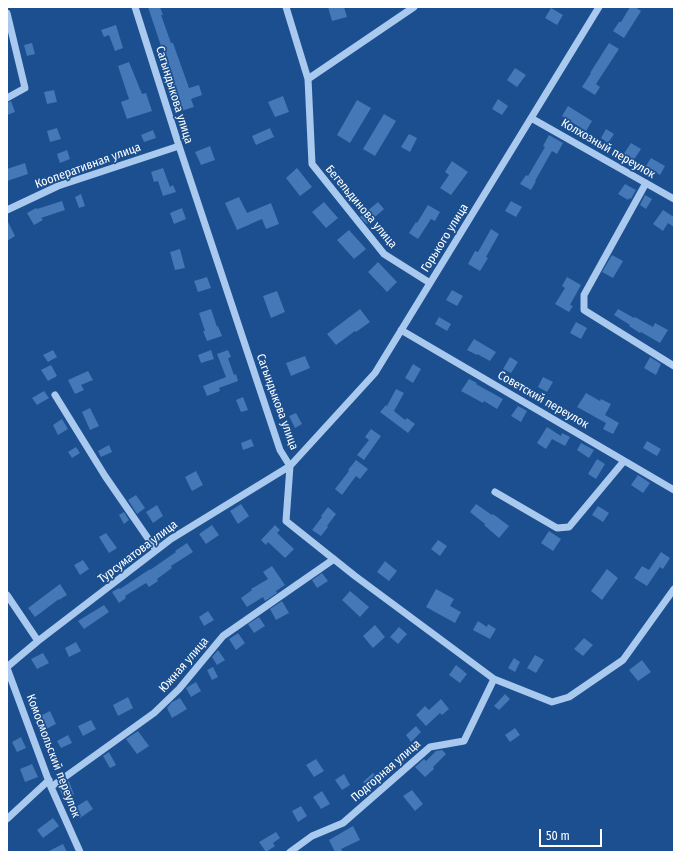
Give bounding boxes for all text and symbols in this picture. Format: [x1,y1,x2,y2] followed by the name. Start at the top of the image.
[152,44,196,146] street label: Сагындыкова улица
[558,116,658,182] street label: Колхозный переулок
[33,140,143,192] street label: Кооперативная улица
[322,163,400,251] street label: Бегельдинова улица
[418,201,472,275] street label: Горького улица
[253,352,301,452] street label: Сагындыкова улица
[495,368,591,432] street label: Советский переулок
[95,517,181,587] street label: Турсуматова улица
[156,634,212,696] street label: Южная улица
[23,692,83,820] street label: Комосмольский переулок
[348,737,424,805] street label: Подгорная улица
[541,821,604,847] scale bar
[546,829,570,843] text: 50 m

